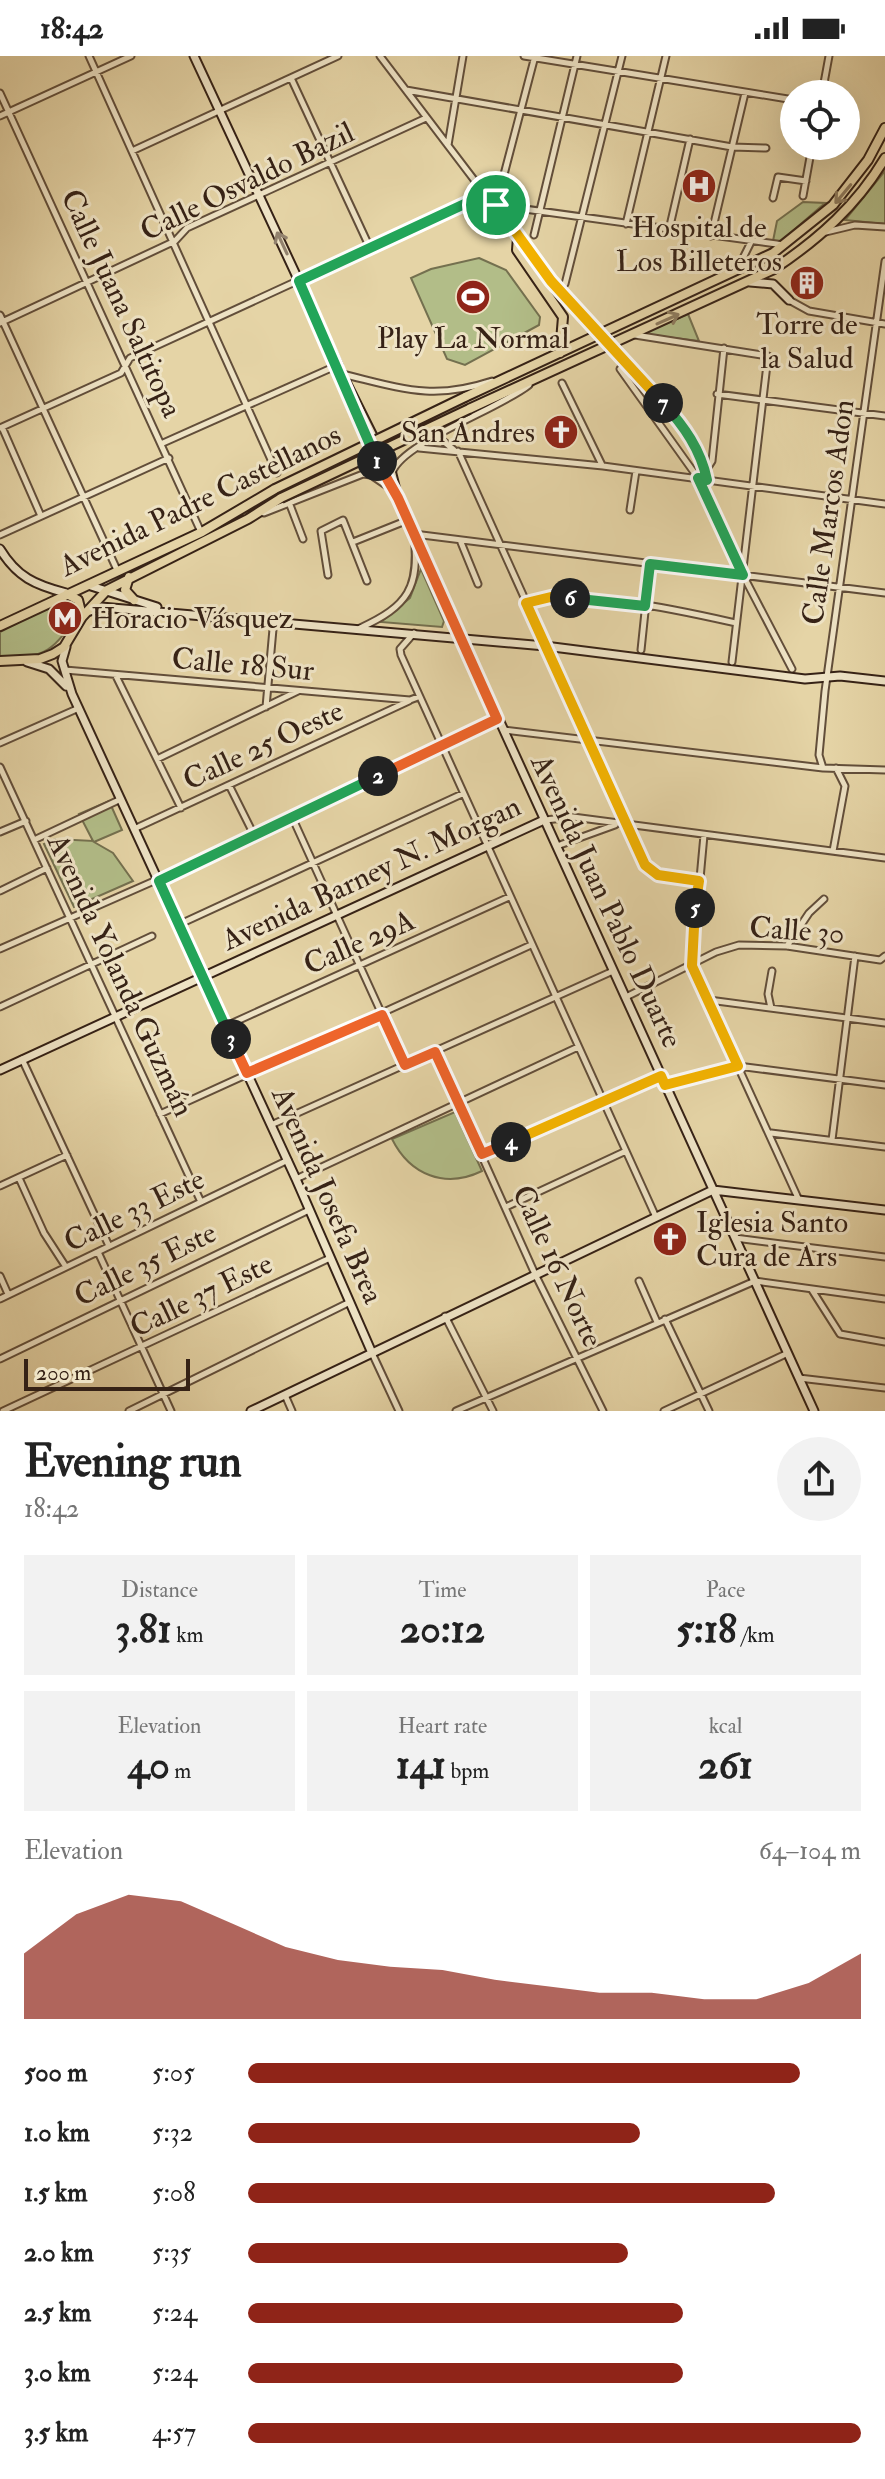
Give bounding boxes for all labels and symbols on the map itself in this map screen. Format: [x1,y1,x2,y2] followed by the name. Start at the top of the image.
[134,114,360,249] street label: Calle Osvaldo Bazil
[680,167,718,205] hospital icon: Hospital de Los Billeteros
[462,171,530,239] pin
[53,183,191,424] street label: Calle Juana Saltitopa
[834,183,852,203] one-way arrow
[616,209,782,280] place label: Hospital de Los Billeteros
[274,232,289,256] one-way arrow
[788,264,826,302] building icon: Torre de la Salud
[454,278,492,316] sports icon: Play La Normal
[756,306,858,377] place label: Torre de la Salud
[655,311,680,326] one-way arrow
[377,320,569,357] place label: Play La Normal
[643,383,683,423] pin: 7
[794,397,863,627] street label: Calle Marcos Adon
[542,413,580,451] church icon: San Andres
[401,414,535,451] place label: San Andres
[52,416,347,585] street label: Avenida Padre Castellanos
[357,441,397,481] pin: 1
[550,578,590,618] pin: 6
[46,599,84,637] metro station icon: Horacio Vásquez
[91,600,293,637] place label: Horacio Vásquez
[170,640,316,689] street label: Calle 18 Sur
[177,692,349,799] street label: Calle 25 Oeste
[522,748,691,1054] street label: Avenida Juan Pablo Duarte
[358,756,398,796] pin: 2
[215,788,527,959] street label: Avenida Barney N. Morgan
[38,827,202,1122] street label: Avenida Yolanda Guzmán
[675,888,715,928] pin: 5
[298,902,421,983] street label: Calle 29A
[748,909,846,952] street label: Calle 30
[211,1019,251,1059] pin: 3
[263,1080,392,1310] street label: Avenida Josefa Brea
[491,1122,531,1162] pin: 4
[58,1161,211,1260] street label: Calle 33 Este
[504,1179,611,1353] street label: Calle 16 Norte
[696,1204,848,1275] place label: Iglesia Santo Cura de Ars
[68,1214,222,1315] street label: Calle 35 Este
[651,1220,689,1258] church icon: Iglesia Santo Cura de Ars
[124,1245,279,1346] street label: Calle 37 Este
[24,1355,190,1391] scale bar

